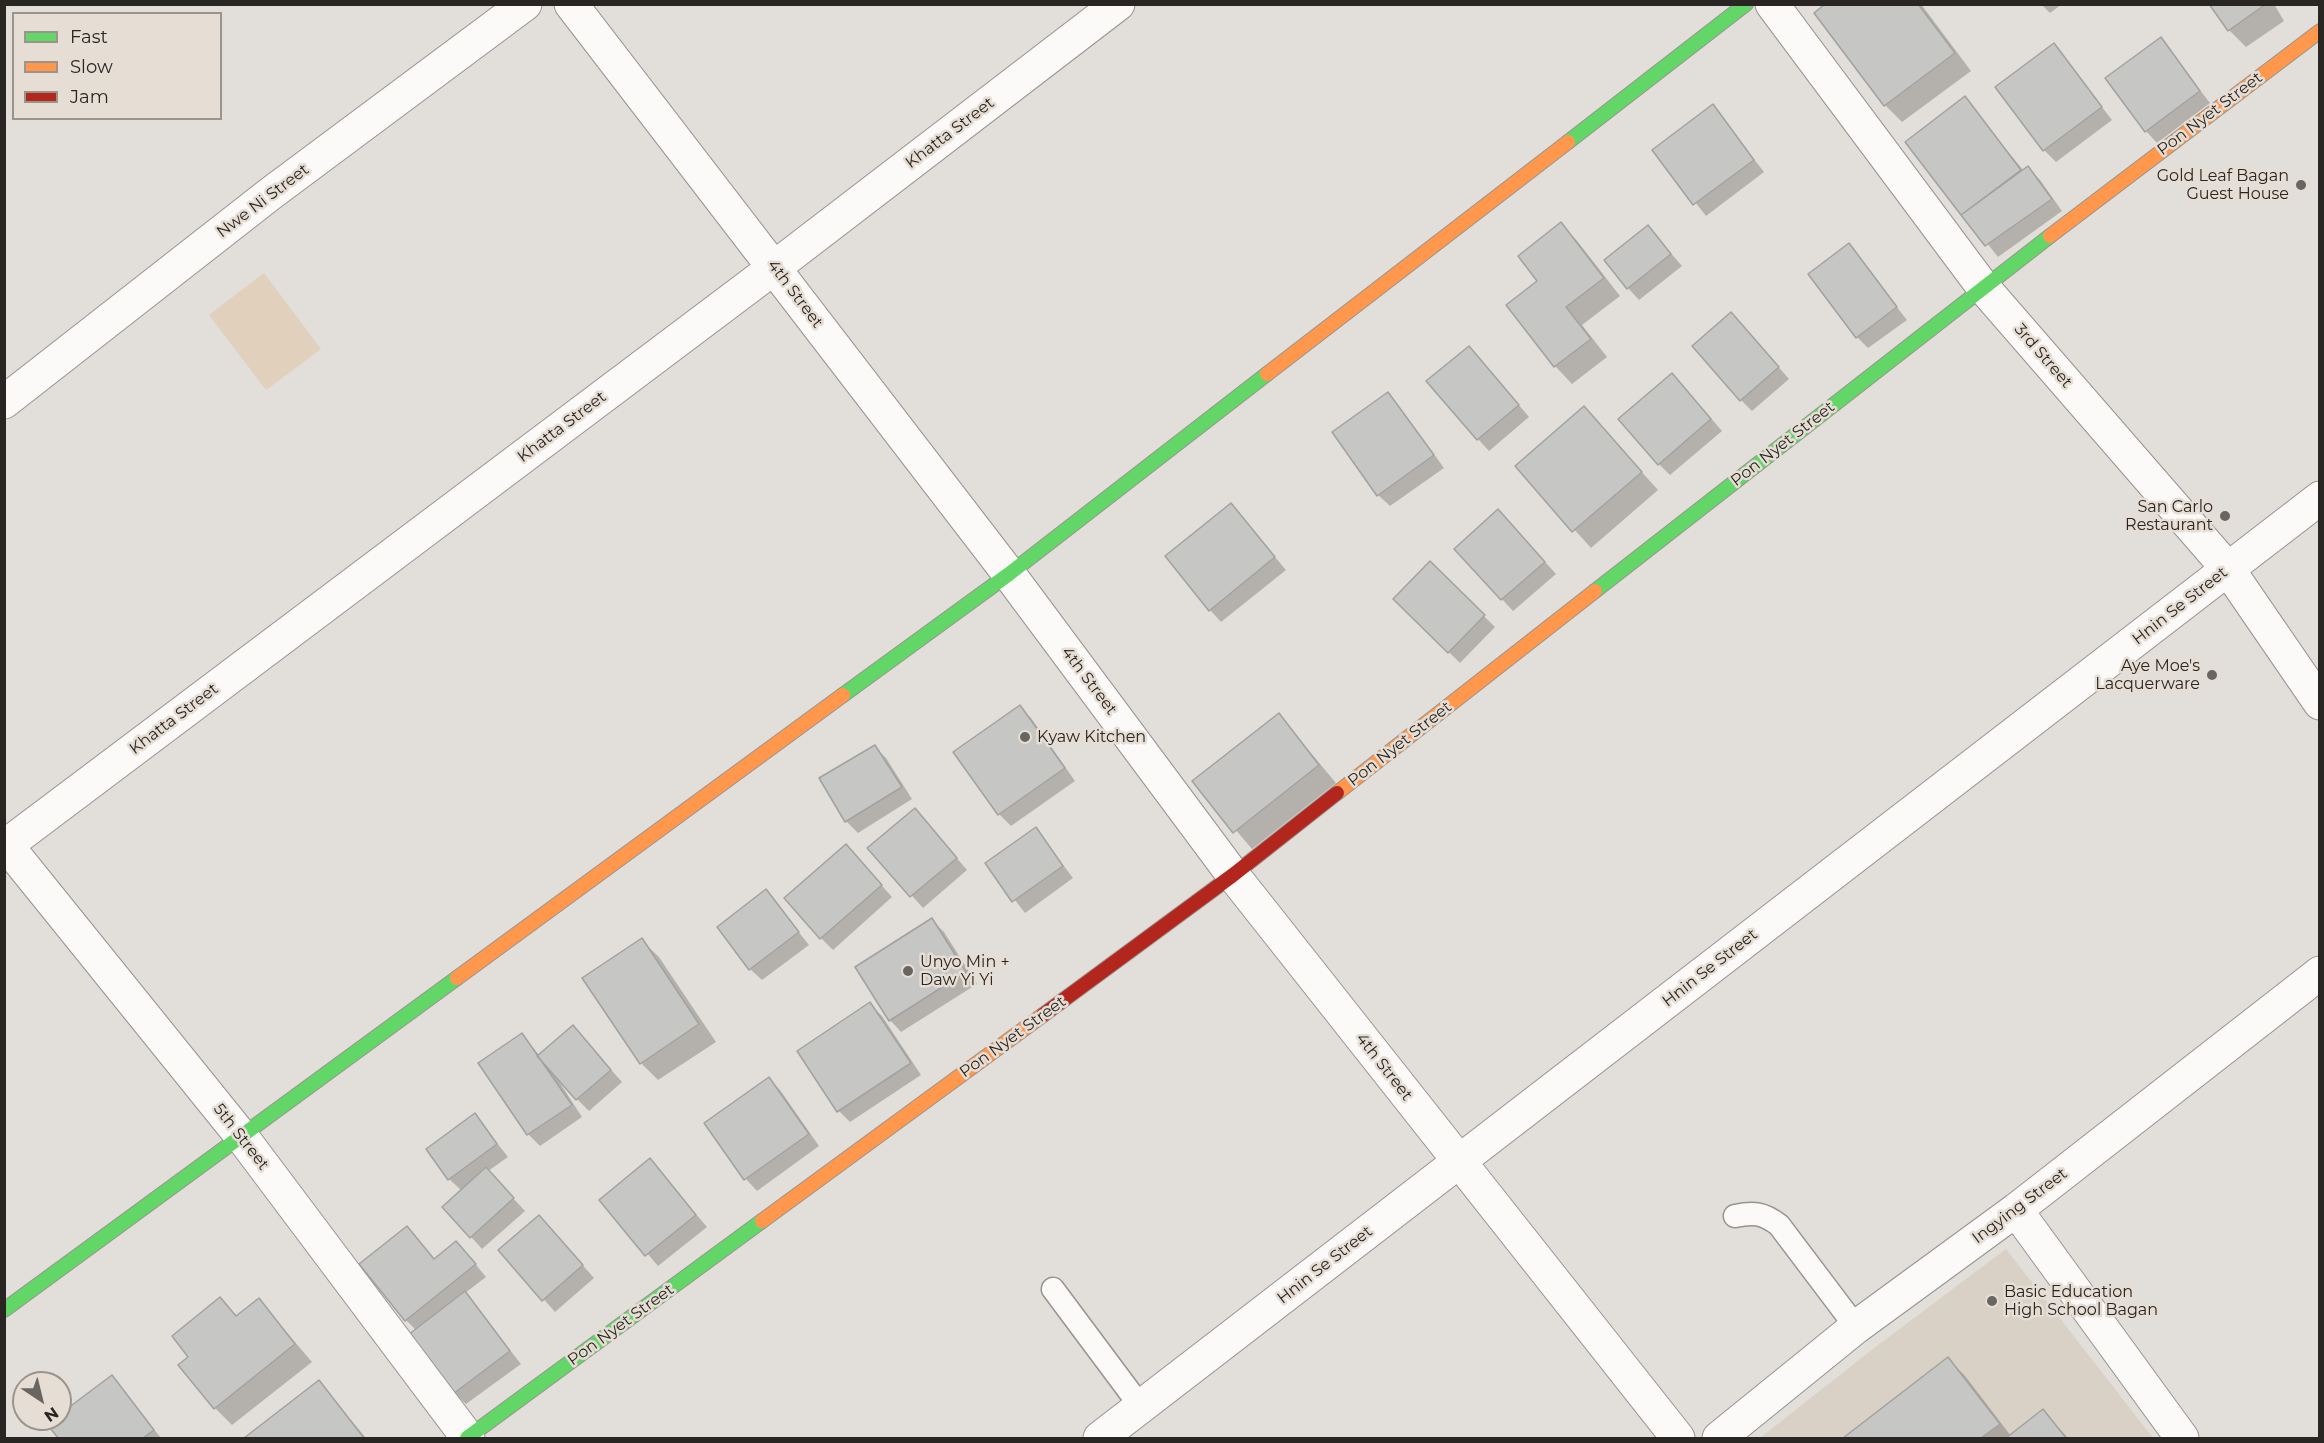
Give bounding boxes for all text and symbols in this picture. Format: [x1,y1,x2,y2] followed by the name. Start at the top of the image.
[12,12,222,120] legend
[70,26,108,48] text: Fast
[70,56,113,78] text: Slow
[2154,68,2266,160] street label: Pon Nyet Street
[70,86,109,108] text: Jam
[902,93,998,173] street label: Khatta Street
[213,160,313,242] street label: Nwe Ni Street
[2157,166,2289,204] place label: Gold Leaf Bagan Guest House
[2294,178,2308,192] marker: Gold Leaf Bagan Guest House
[763,256,827,332] street label: 4th Street
[2010,320,2076,392] street label: 3rd Street
[514,387,610,467] street label: Khatta Street
[1727,397,1839,491] street label: Pon Nyet Street
[2125,497,2213,535] place label: San Carlo Restaurant
[2218,509,2232,523] marker: San Carlo Restaurant
[2129,563,2231,649] street label: Hnin Se Street
[1057,643,1121,719] street label: 4th Street
[2095,656,2200,694] place label: Aye Moe's Lacquerware
[2205,668,2219,682] marker: Aye Moe's Lacquerware
[126,679,222,759] street label: Khatta Street
[1344,697,1456,791] street label: Pon Nyet Street
[1037,727,1146,747] place label: Kyaw Kitchen
[1018,730,1032,744] marker: Kyaw Kitchen
[1659,925,1761,1011] street label: Hnin Se Street
[920,952,1010,990] place label: Unyo Min + Daw Yi Yi
[901,964,915,978] marker: Unyo Min + Daw Yi Yi
[956,992,1070,1082] street label: Pon Nyet Street
[1352,1029,1416,1105] street label: 4th Street
[209,1100,273,1174] street label: 5th Street
[1969,1164,2071,1248] street label: Ingying Street
[1274,1222,1376,1308] street label: Hnin Se Street
[564,1280,678,1370] street label: Pon Nyet Street
[2004,1282,2158,1320] place label: Basic Education High School Bagan
[1985,1294,1999,1308] marker: Basic Education High School Bagan
[12,1371,72,1431] north arrow
[41,1403,62,1426] text: N

